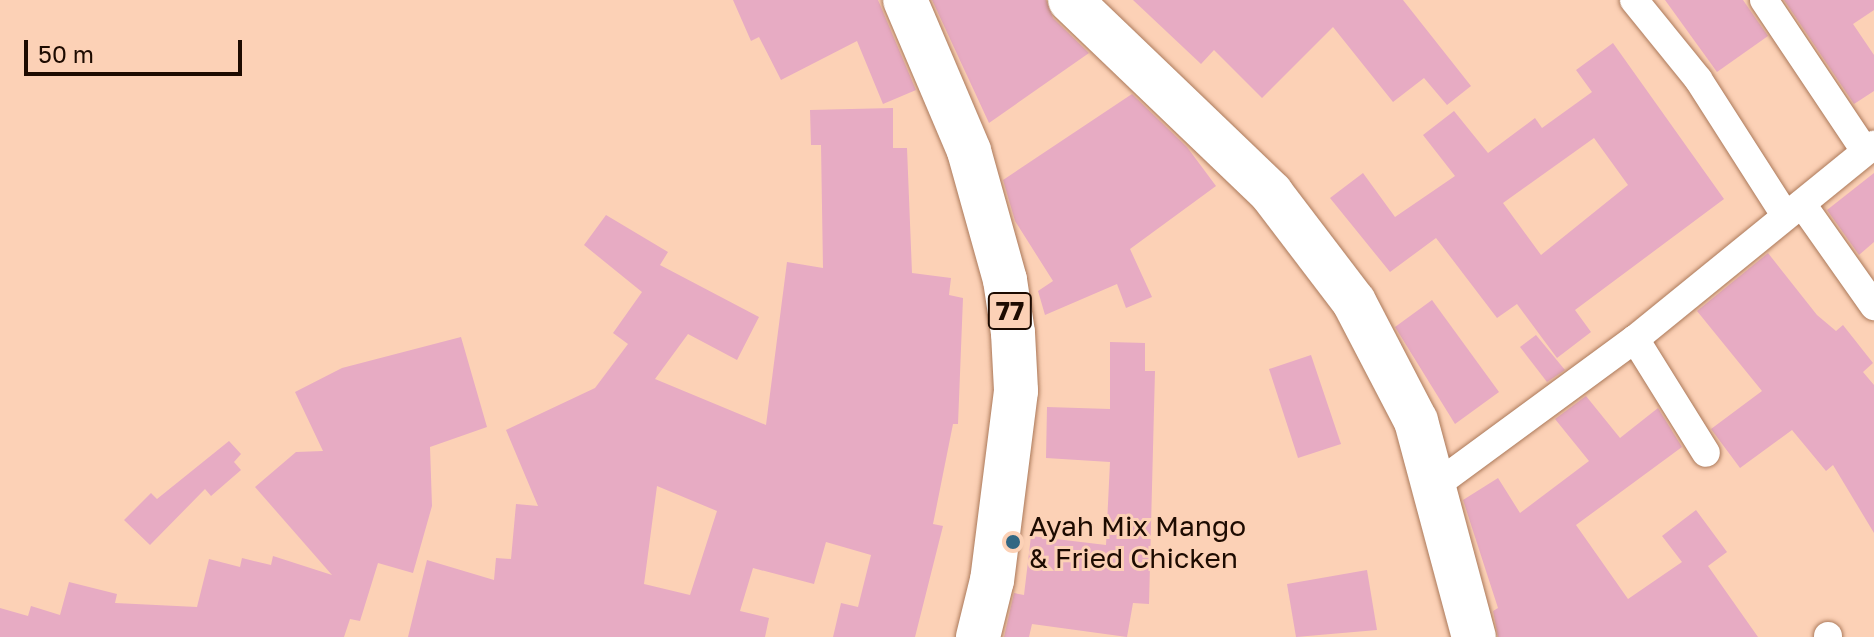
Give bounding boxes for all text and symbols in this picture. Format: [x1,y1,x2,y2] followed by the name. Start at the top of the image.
[28,24,246,74] scale bar
[38,39,94,68] text: 50 m
[986,289,1034,333] road number: 77
[1029,509,1246,575] place label: Ayah Mix Mango & Fried Chicken
[1004,533,1022,551] marker: Ayah Mix Mango & Fried Chicken

